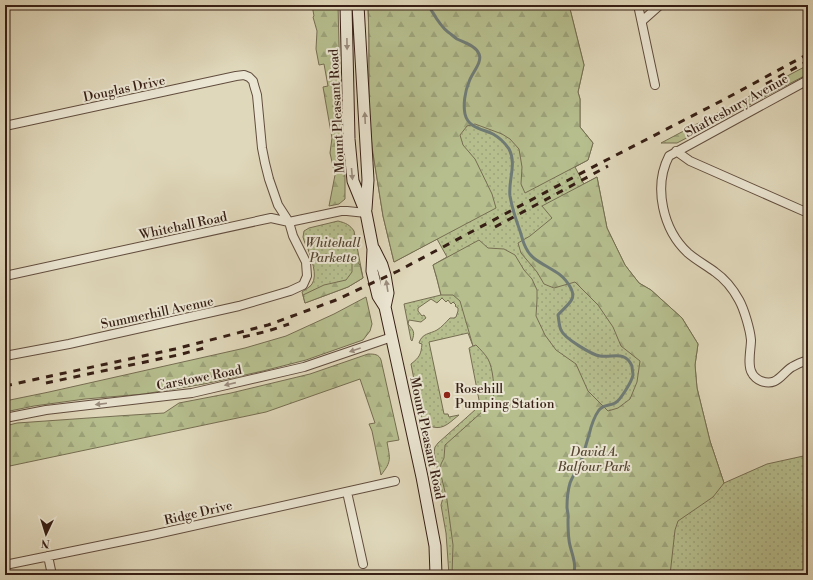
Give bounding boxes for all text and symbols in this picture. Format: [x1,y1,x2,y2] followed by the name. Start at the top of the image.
[344,38,350,51] one-way arrow
[326,48,348,174] street label: Mount Pleasant Road
[682,70,792,141] street label: Shaftesbury Avenue
[82,72,167,105] street label: Douglas Drive
[361,112,368,125] one-way arrow
[349,168,356,180] one-way arrow
[137,209,229,243] street label: Whitehall Road
[305,235,362,266] park label: Whitehall Parkette
[384,280,390,292] one-way arrow
[99,293,215,333] street label: Summerhill Avenue
[348,347,360,353] one-way arrow
[155,362,244,394] street label: Carstowe Road
[406,376,448,501] street label: Mount Pleasant Road
[455,381,555,412] place label: Rosehill Pumping Station
[224,382,236,388] one-way arrow
[442,390,452,400] marker: Rosehill Pumping Station
[95,401,107,407] one-way arrow
[556,444,631,475] park label: David A. Balfour Park
[163,497,234,529] street label: Ridge Drive
[26,514,66,554] north arrow
[40,536,50,550] text: N

